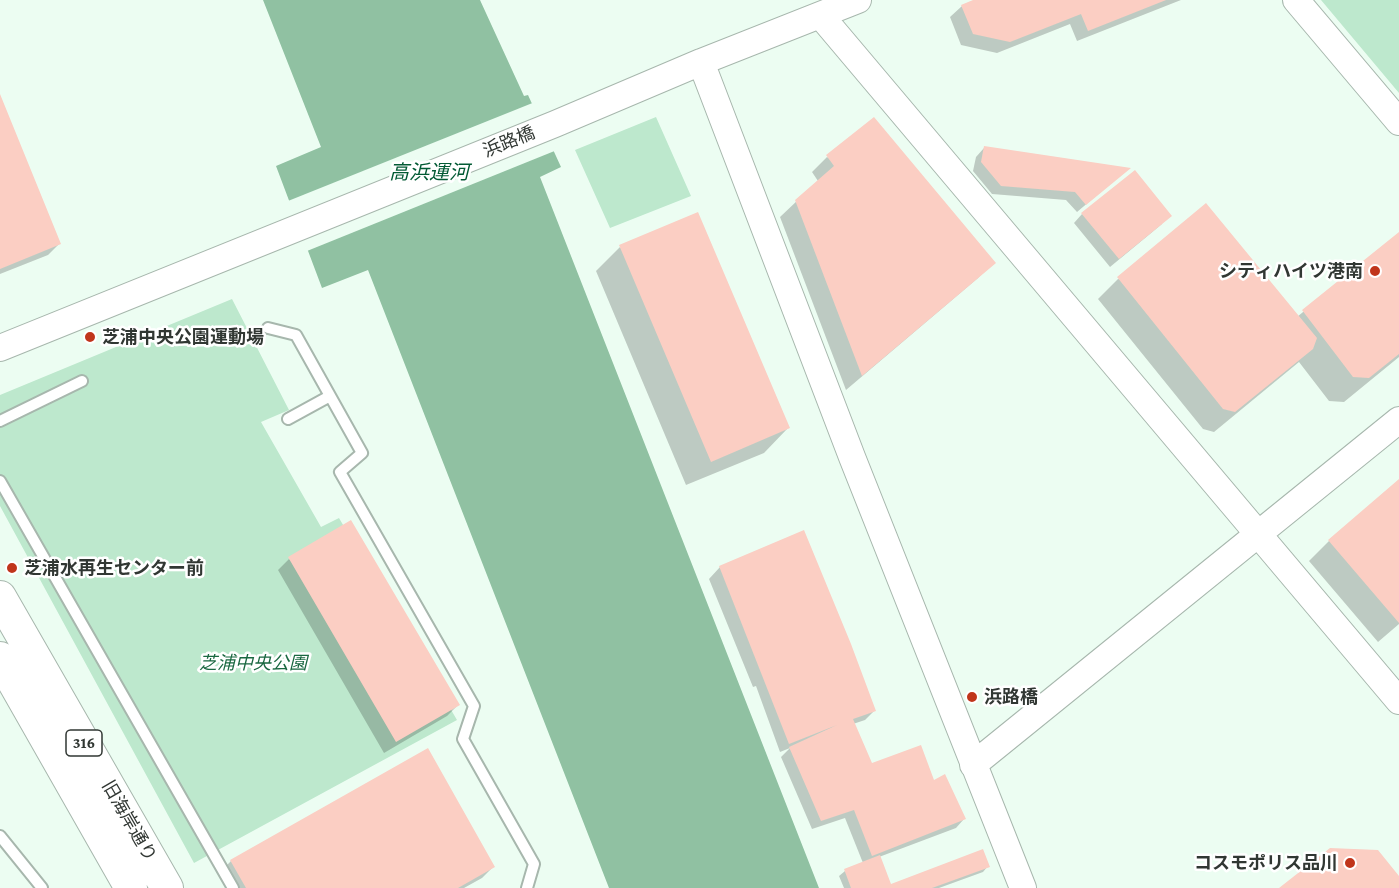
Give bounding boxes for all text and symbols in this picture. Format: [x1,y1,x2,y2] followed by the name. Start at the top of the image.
[480,122,538,162] street label: 浜路橋
[389,161,469,185] water label: 高浜運河
[1219,260,1363,282] place label: シティハイツ港南
[1368,264,1382,278] marker: シティハイツ港南
[102,326,264,348] place label: 芝浦中央公園運動場
[83,330,97,344] marker: 芝浦中央公園運動場
[24,557,204,579] place label: 芝浦水再生センター前
[5,561,19,575] marker: 芝浦水再生センター前
[199,652,307,674] park label: 芝浦中央公園
[984,686,1038,708] place label: 浜路橋
[965,690,979,704] marker: 浜路橋
[66,730,102,756] road number: 316
[97,777,161,865] street label: 旧海岸通り
[1194,852,1338,874] place label: コスモポリス品川
[1343,856,1357,870] marker: コスモポリス品川

